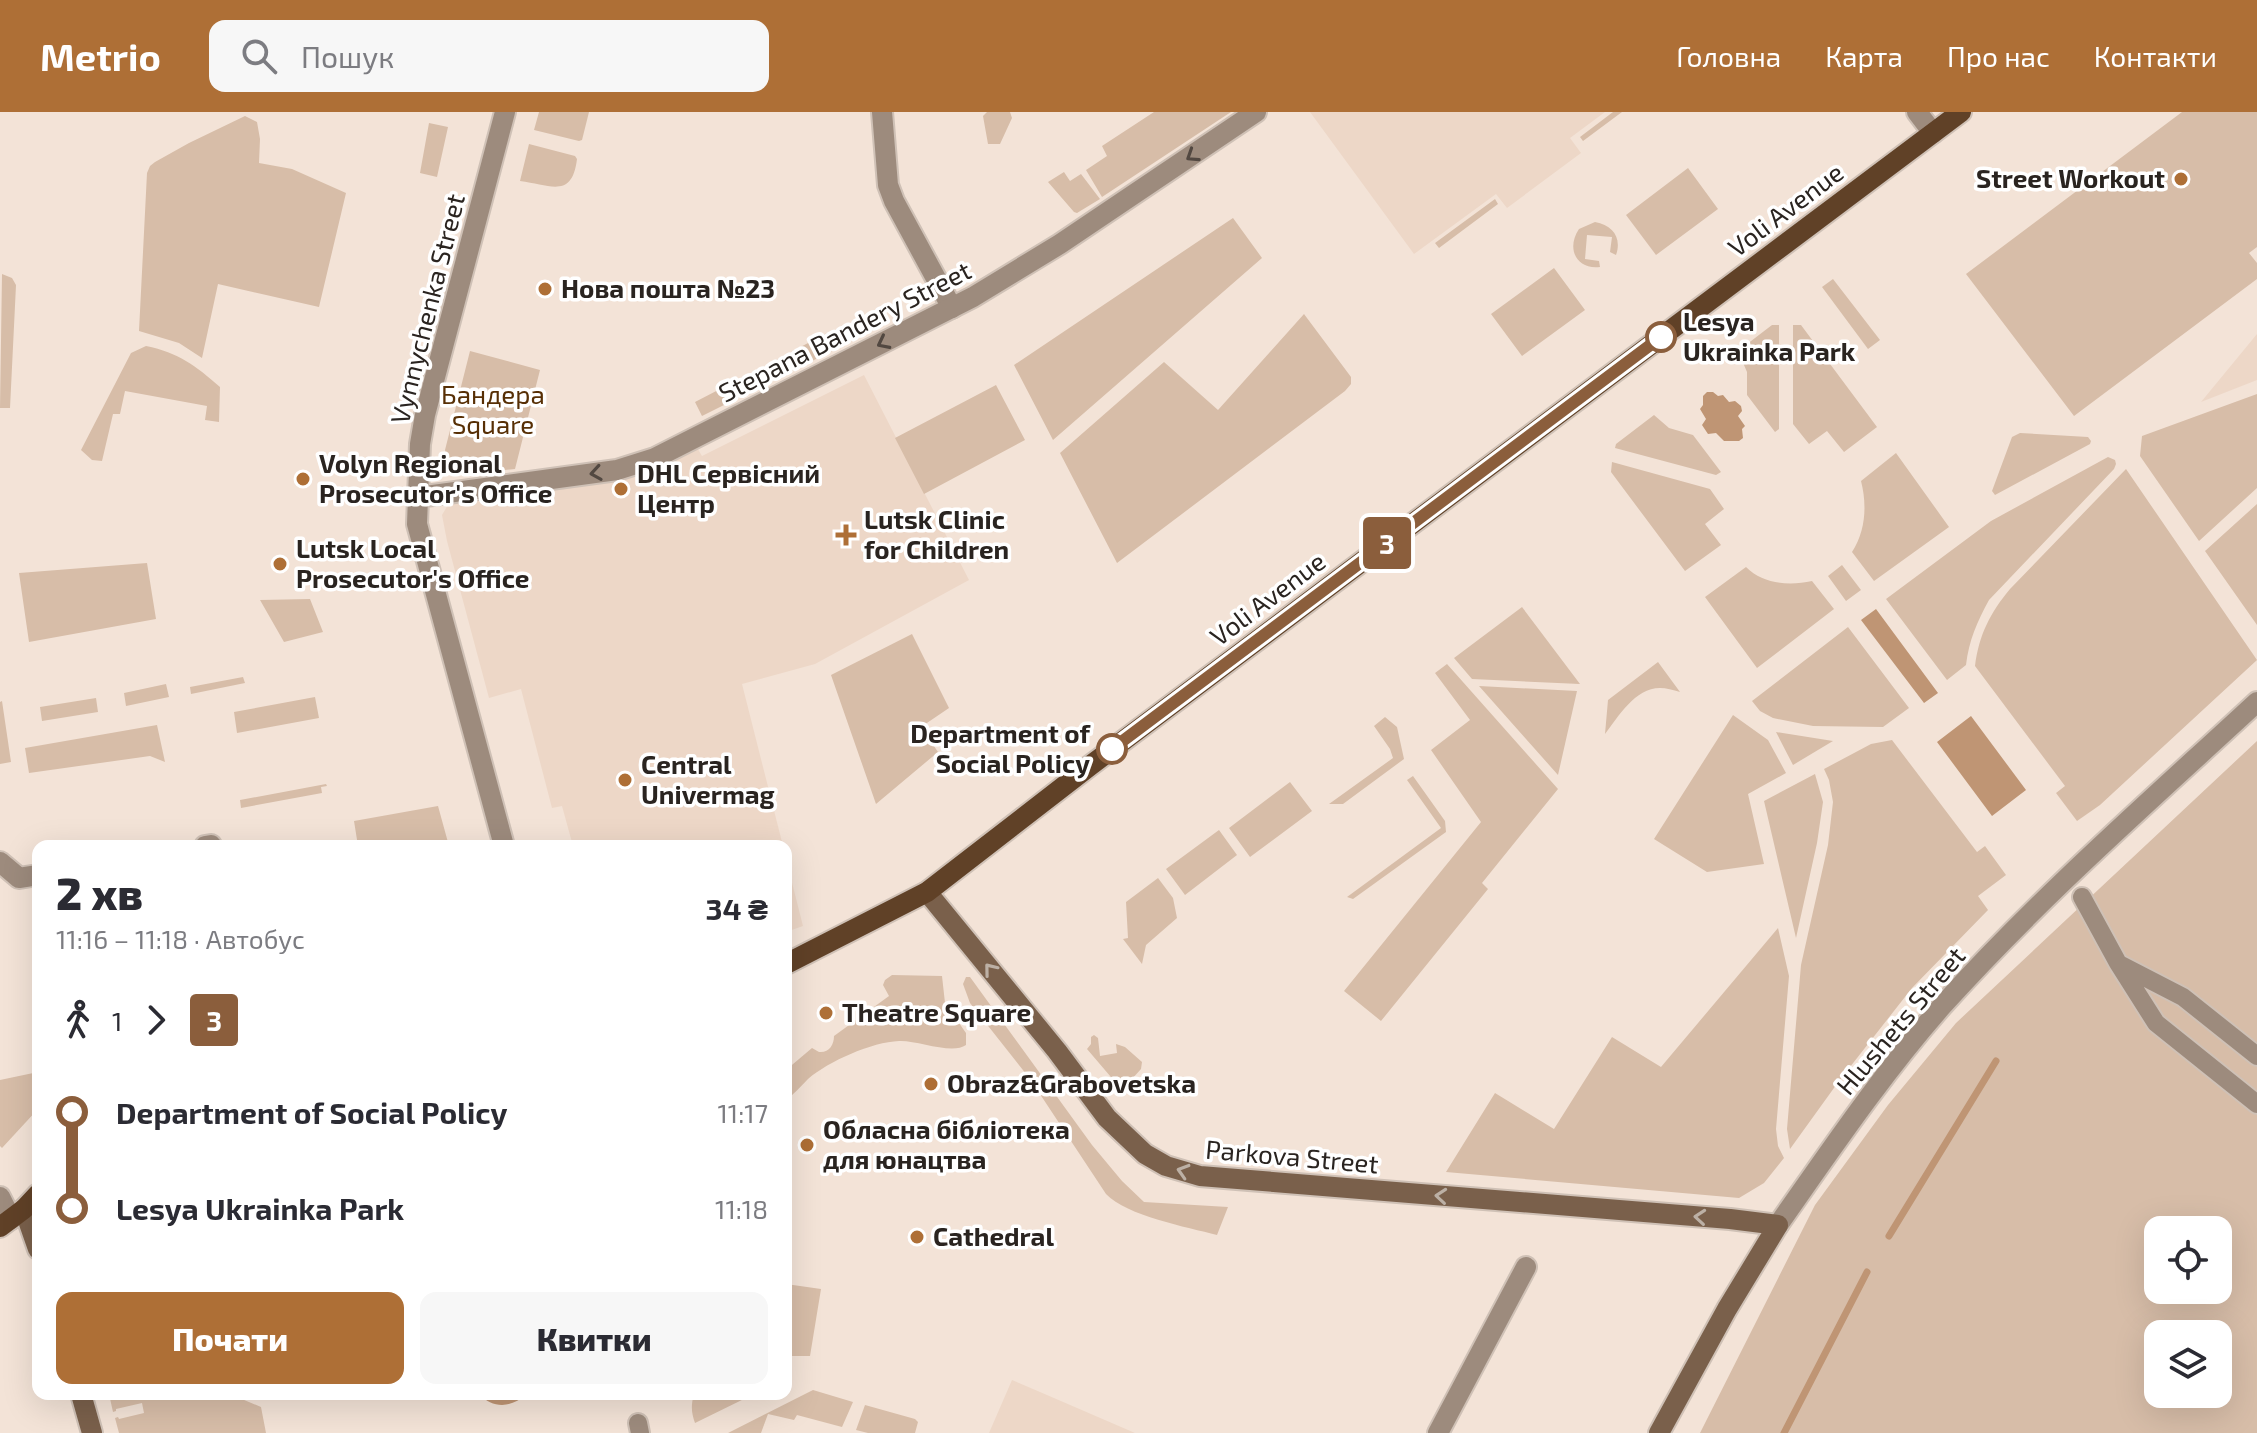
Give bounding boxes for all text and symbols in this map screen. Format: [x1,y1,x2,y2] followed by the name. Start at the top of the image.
[209,20,769,92] search box
[40,33,161,79] text: Metrio
[237,34,281,78] icon: search
[301,38,394,74] text: Пошук
[1676,39,1781,73] text: Головна
[1825,39,1903,73] text: Карта
[1947,39,2050,73] text: Про нас
[2094,39,2217,73] text: Контакти
[1186,146,1201,161] one-way arrow
[1721,155,1849,262] street label: Voli Avenue
[1976,162,2165,193] place label: Street Workout
[2172,170,2190,188] marker: Street Workout
[383,190,470,427] street label: Vynnychenka Street
[713,254,976,408] street label: Stepana Bandery Street
[561,272,775,303] place label: Нова пошта №23
[536,280,554,298] marker: Нова пошта №23
[1683,305,1856,366] place label: Lesya Ukrainka Park
[1646,322,1676,352] marker: Lesya Ukrainka Park
[876,333,891,349] one-way arrow
[441,378,545,439] park label: Бандера Square
[319,447,552,508] place label: Volyn Regional Prosecutor's Office
[637,457,820,518] place label: DHL Сервісний Центр
[589,464,603,481] one-way arrow
[294,470,312,488] marker: Volyn Regional Prosecutor's Office
[612,480,630,498] marker: DHL Сервісний Центр
[864,503,1009,564] place label: Lutsk Clinic for Children
[1361,517,1413,569] line badge: 3
[835,524,857,546] marker: Lutsk Clinic for Children
[1379,526,1395,560] text: 3
[296,532,529,593] place label: Lutsk Local Prosecutor's Office
[1203,544,1331,651] street label: Voli Avenue
[271,555,289,573] marker: Lutsk Local Prosecutor's Office
[910,717,1091,779] place label: Department of Social Policy
[1097,734,1127,764] marker: Department of Social Policy
[641,748,775,809] place label: Central Univermag
[616,771,634,789] marker: Central Univermag
[56,866,143,919] text: 2 хв
[705,890,768,926] text: 34 ₴
[56,923,305,954] text: 11:16 – 11:18 · Автобус
[1829,940,1971,1100] street label: Hlushets Street
[985,963,999,978] one-way arrow
[842,996,1031,1027] place label: Theatre Square
[56,998,100,1042] icon: walk
[134,998,178,1042] icon: forward
[206,1003,222,1037] text: 3
[817,1004,835,1022] marker: Theatre Square
[112,1005,122,1036] text: 1
[947,1067,1196,1098] place label: Obraz&Grabovetska
[922,1075,940,1093] marker: Obraz&Grabovetska
[116,1094,508,1130] text: Department of Social Policy
[718,1097,768,1128] text: 11:17
[823,1113,1070,1174] place label: Обласна бібліотека для юнацтва
[1204,1133,1380,1179] street label: Parkova Street
[798,1136,816,1154] marker: Обласна бібліотека для юнацтва
[1176,1164,1190,1180] one-way arrow
[1434,1188,1447,1205] one-way arrow
[116,1190,404,1226] text: Lesya Ukrainka Park
[715,1193,768,1224] text: 11:18
[1693,1209,1706,1226] one-way arrow
[2144,1216,2232,1408] map controls
[2144,1216,2232,1304] button: locate
[933,1220,1054,1251] place label: Cathedral
[908,1228,926,1246] marker: Cathedral
[56,1292,404,1384] button: Почати
[420,1292,768,1384] button: Квитки
[2144,1320,2232,1408] button: layers

